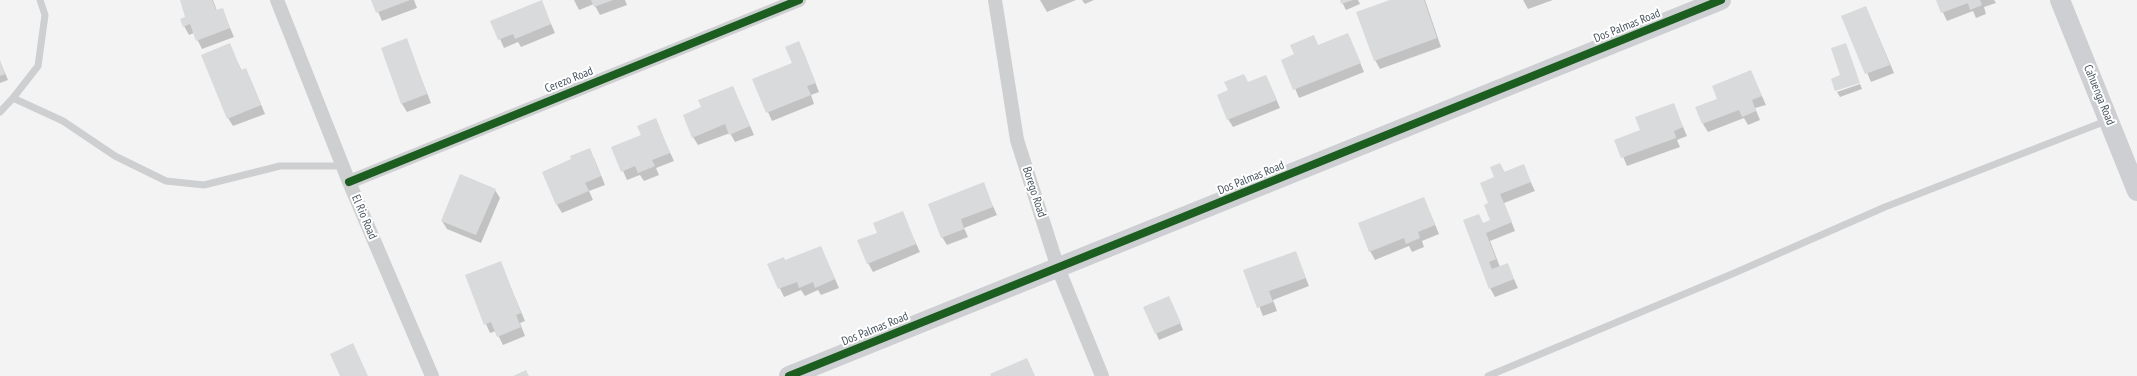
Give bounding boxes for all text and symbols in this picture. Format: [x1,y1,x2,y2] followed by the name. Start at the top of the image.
[1592,6,1662,46] street label: Dos Palmas Road
[2080,63,2118,127] street label: Cahuenga Road
[543,64,595,96] street label: Cerezo Road
[1216,158,1286,198] street label: Dos Palmas Road
[1019,165,1049,219] street label: Borego Road
[348,193,380,241] street label: El Rio Road
[840,309,910,349] street label: Dos Palmas Road

